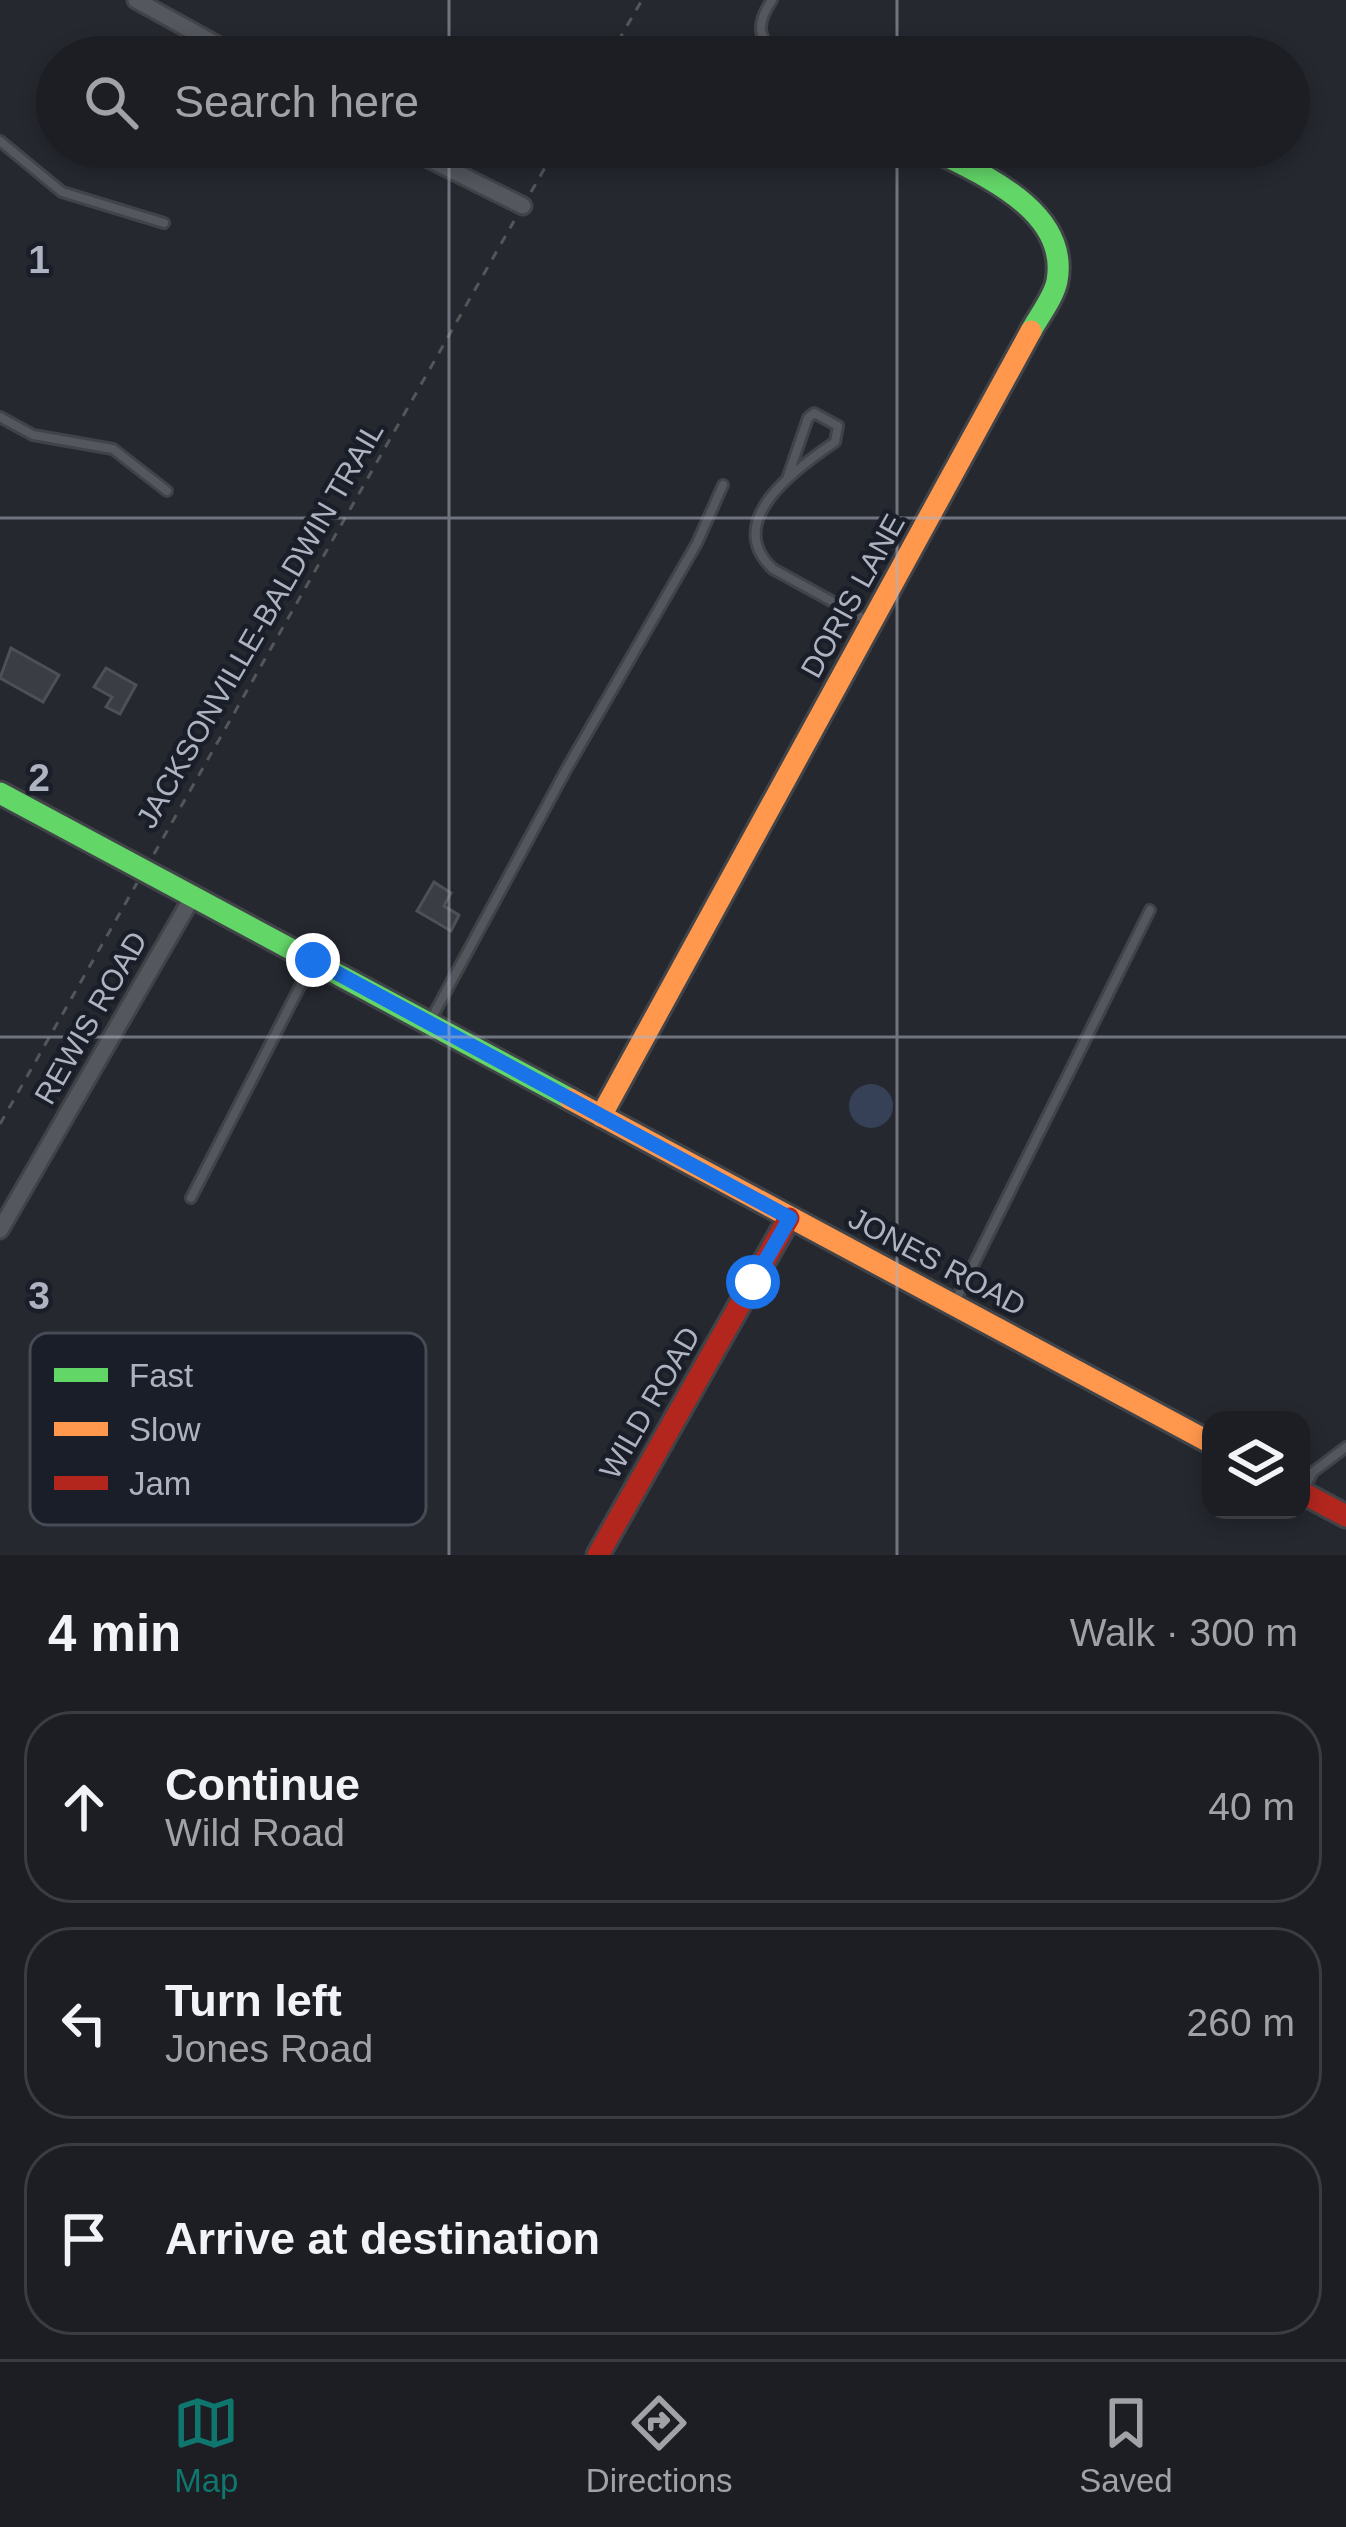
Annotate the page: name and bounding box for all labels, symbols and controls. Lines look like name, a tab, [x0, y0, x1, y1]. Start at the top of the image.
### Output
search box	[36, 36, 1310, 168]
icon: search	[78, 69, 144, 135]
text: Search here	[174, 76, 419, 127]
text: 1	[28, 238, 50, 281]
street label: JACKSONVILLE-BALDWIN TRAIL	[130, 416, 390, 833]
street label: DORIS LANE	[794, 508, 911, 683]
text: 2	[28, 756, 50, 799]
street label: REWIS ROAD	[28, 926, 153, 1110]
route end	[286, 933, 340, 987]
street label: JONES ROAD	[843, 1201, 1031, 1322]
route start	[726, 1255, 780, 1309]
text: 3	[28, 1274, 50, 1317]
street label: WILD ROAD	[593, 1321, 706, 1485]
legend	[30, 1333, 426, 1525]
text: Fast	[129, 1357, 193, 1394]
text: Slow	[129, 1411, 201, 1448]
map controls	[1202, 1411, 1310, 1519]
button: layers	[1202, 1411, 1310, 1519]
text: Jam	[129, 1465, 191, 1502]
text: 4 min	[48, 1605, 181, 1662]
text: Walk · 300 m	[1070, 1611, 1298, 1654]
text: Continue	[165, 1759, 360, 1810]
icon: ahead	[51, 1774, 117, 1840]
text: 40 m	[1208, 1785, 1295, 1828]
text: Wild Road	[165, 1811, 345, 1854]
text: Turn left	[165, 1975, 342, 2026]
icon: left	[51, 1990, 117, 2056]
text: 260 m	[1187, 2001, 1295, 2044]
text: Jones Road	[165, 2027, 373, 2070]
icon: arrive	[51, 2206, 117, 2272]
text: Arrive at destination	[165, 2213, 600, 2264]
tab: Map	[173, 2390, 239, 2500]
tab: Directions	[586, 2390, 733, 2500]
tab: Saved	[1079, 2390, 1173, 2500]

